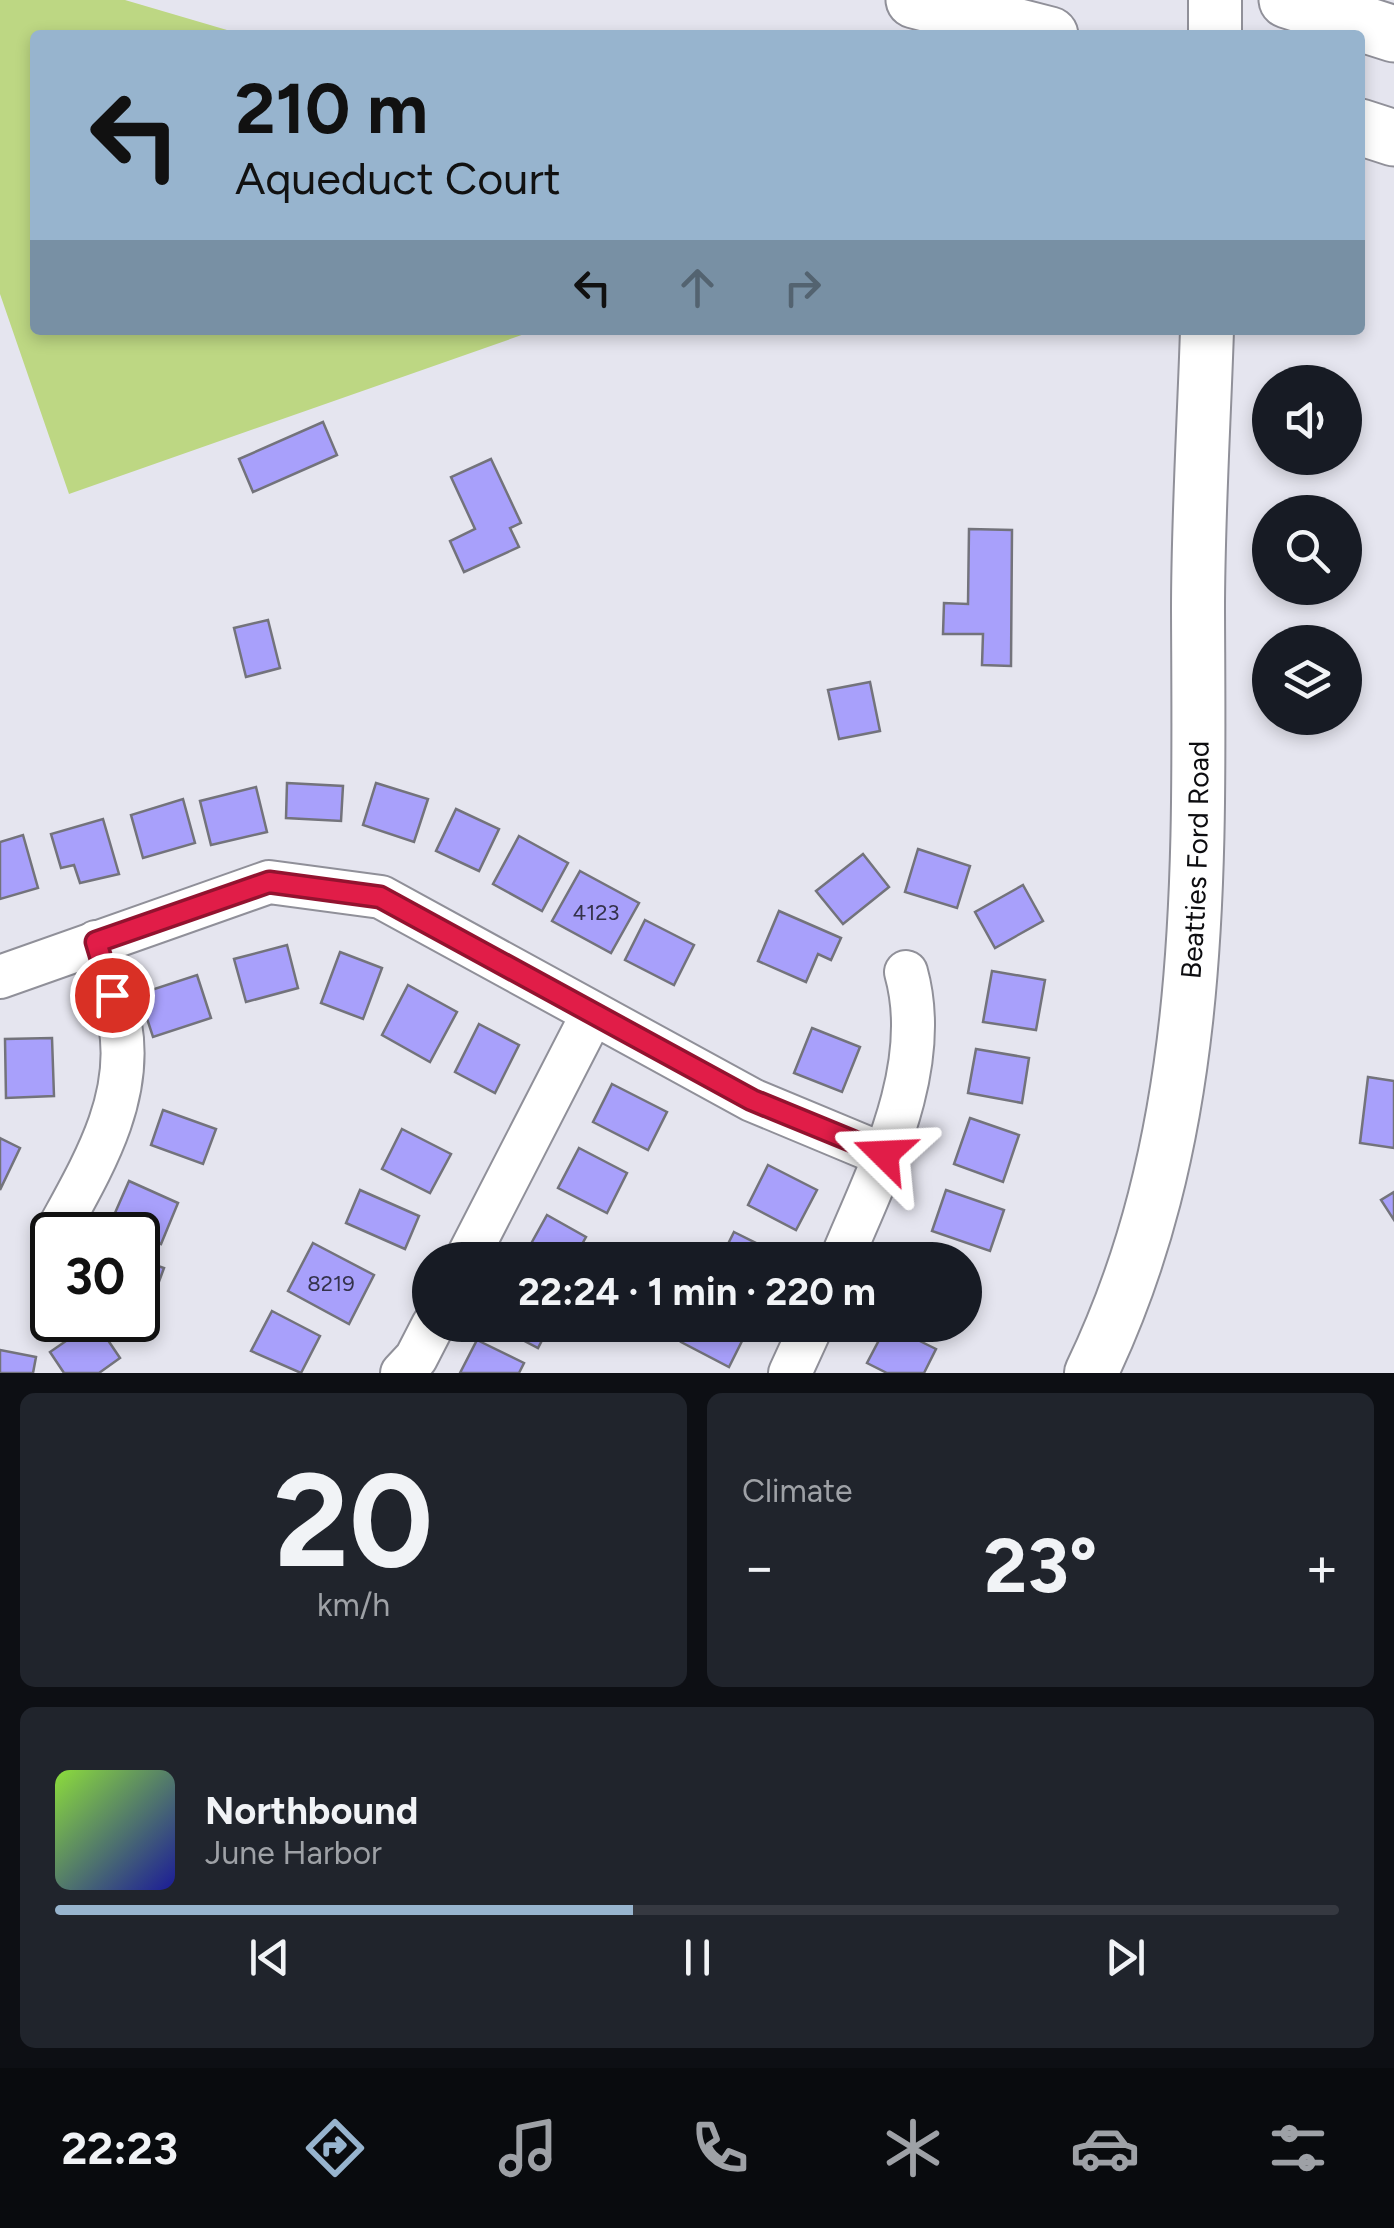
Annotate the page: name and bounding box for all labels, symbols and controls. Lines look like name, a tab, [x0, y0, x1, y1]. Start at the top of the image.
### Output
text: 210 m	[235, 66, 428, 151]
icon: left	[70, 70, 200, 200]
text: Aqueduct Court	[235, 151, 561, 205]
icon: left	[565, 260, 620, 315]
icon: ahead	[670, 260, 725, 315]
icon: right	[775, 260, 830, 315]
map controls	[1252, 365, 1362, 735]
button: sound	[1252, 365, 1362, 475]
button: search	[1252, 495, 1362, 605]
button: layers	[1252, 625, 1362, 735]
street label: Beatties Ford Road	[1173, 741, 1215, 980]
house number: 4123	[572, 899, 620, 926]
pin	[70, 953, 155, 1038]
icon: arrive	[85, 968, 140, 1023]
position arrow	[832, 1102, 936, 1206]
speed limit sign: 30	[30, 1212, 160, 1342]
text: 22:24 · 1 min · 220 m	[518, 1269, 876, 1315]
house number: 8219	[307, 1270, 355, 1297]
text: 20	[274, 1443, 433, 1599]
text: Climate	[742, 1472, 853, 1510]
text: 23°	[984, 1521, 1097, 1611]
text: −	[742, 1534, 776, 1600]
text: +	[1305, 1534, 1339, 1600]
text: km/h	[317, 1586, 390, 1624]
text: Northbound	[205, 1788, 418, 1834]
text: June Harbor	[205, 1834, 382, 1872]
icon: previous	[242, 1930, 297, 1985]
icon: pause	[670, 1930, 725, 1985]
icon: next	[1098, 1930, 1153, 1985]
icon: directions	[300, 2113, 370, 2183]
icon: music	[493, 2113, 563, 2183]
icon: phone	[685, 2113, 755, 2183]
icon: climate	[878, 2113, 948, 2183]
icon: car	[1070, 2113, 1140, 2183]
icon: filters	[1263, 2113, 1333, 2183]
text: 22:23	[61, 2121, 178, 2175]

